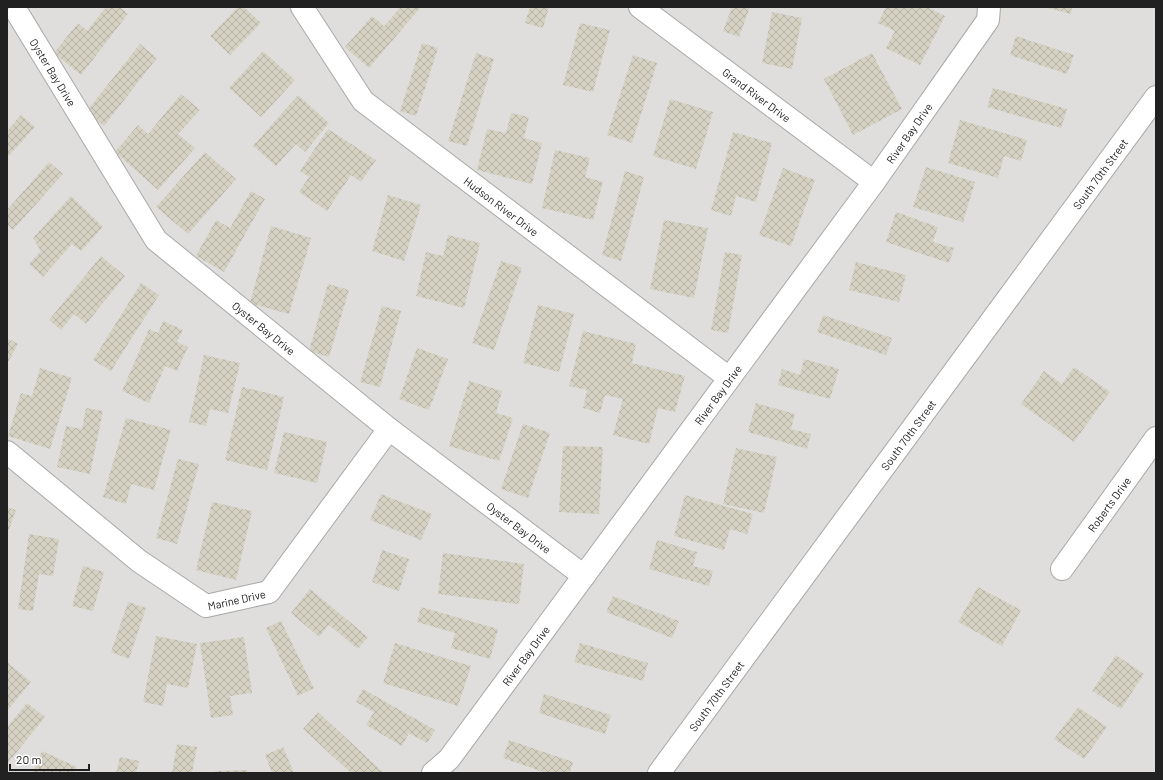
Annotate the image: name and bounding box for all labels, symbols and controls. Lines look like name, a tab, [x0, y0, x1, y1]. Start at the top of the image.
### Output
street label: Oyster Bay Drive	[28, 36, 79, 108]
street label: Grand River Drive	[720, 65, 794, 124]
street label: River Bay Drive	[883, 100, 934, 166]
street label: South 70th Street	[1070, 136, 1130, 211]
street label: Hudson River Drive	[462, 174, 542, 238]
street label: Oyster Bay Drive	[230, 298, 298, 357]
street label: River Bay Drive	[691, 362, 744, 427]
street label: South 70th Street	[878, 397, 938, 472]
street label: Roberts Drive	[1084, 474, 1133, 534]
street label: Oyster Bay Drive	[485, 499, 554, 556]
street label: Marine Drive	[206, 586, 267, 612]
street label: River Bay Drive	[499, 623, 552, 688]
street label: South 70th Street	[686, 658, 746, 733]
scale bar	[10, 746, 89, 772]
text: 20 m	[16, 752, 42, 766]

